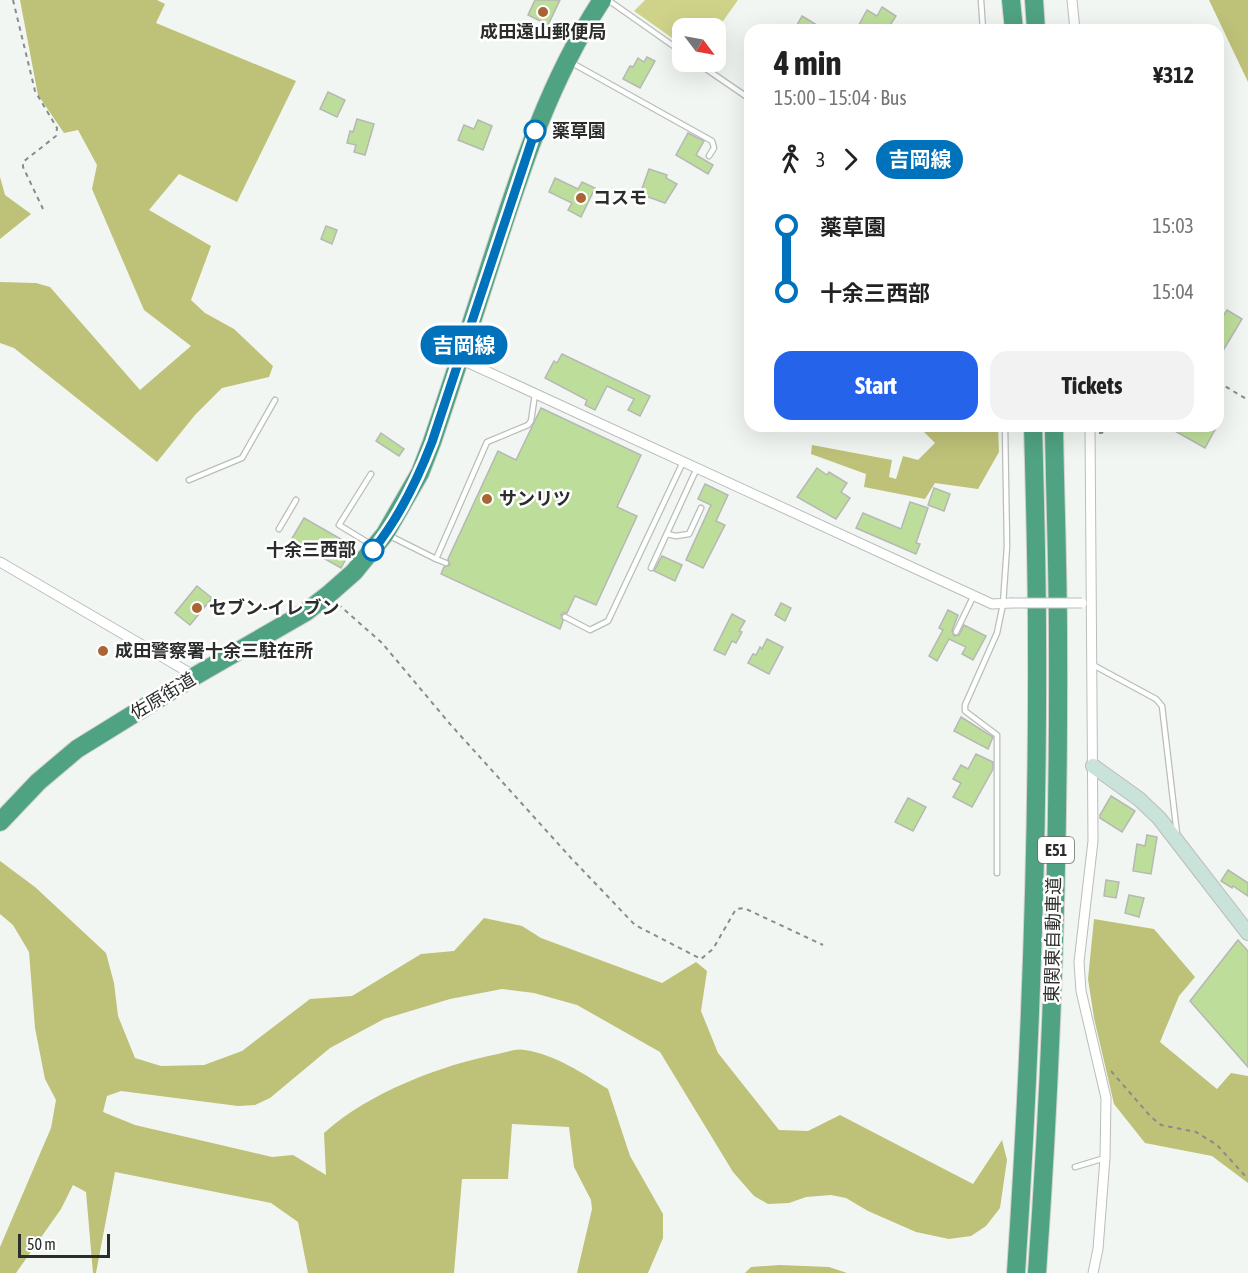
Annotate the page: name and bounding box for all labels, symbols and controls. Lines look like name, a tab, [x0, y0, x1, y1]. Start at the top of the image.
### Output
marker: 成田遠山郵便局	[536, 5, 550, 19]
north arrow	[672, 18, 726, 72]
map controls	[672, 18, 726, 72]
place label: 成田遠山郵便局	[480, 21, 606, 42]
text: 4 min	[774, 44, 841, 82]
text: ¥312	[1153, 62, 1194, 88]
text: 15:00 – 15:04 · Bus	[774, 86, 907, 109]
marker: 薬草園	[524, 120, 546, 142]
place label: 薬草園	[552, 120, 606, 141]
icon: walk	[774, 143, 807, 176]
icon: forward	[834, 143, 867, 176]
text: 吉岡線	[888, 147, 951, 171]
text: 3	[816, 148, 825, 171]
place label: コスモ	[593, 187, 647, 208]
marker: コスモ	[574, 191, 588, 205]
text: 薬草園	[820, 214, 886, 240]
text: 15:03	[1152, 214, 1194, 237]
text: 十余三西部	[820, 280, 930, 306]
text: 15:04	[1152, 280, 1194, 303]
line badge: 吉岡線	[430, 326, 498, 364]
text: 吉岡線	[433, 333, 496, 357]
button: Start	[774, 351, 978, 420]
button: Tickets	[990, 351, 1194, 420]
place label: サンリツ	[499, 488, 571, 509]
marker: サンリツ	[480, 492, 494, 506]
place label: 十余三西部	[266, 539, 356, 560]
marker: 十余三西部	[362, 539, 384, 561]
place label: セブン-イレブン	[209, 597, 340, 618]
marker: セブン-イレブン	[190, 601, 204, 615]
place label: 成田警察署十余三駐在所	[115, 640, 313, 661]
marker: 成田警察署十余三駐在所	[96, 644, 110, 658]
street label: 佐原街道	[126, 668, 199, 723]
road number: E51	[1038, 837, 1074, 863]
street label: 東関東自動車道	[1041, 877, 1064, 1003]
scale bar	[18, 1231, 110, 1258]
text: 50 m	[27, 1235, 56, 1253]

